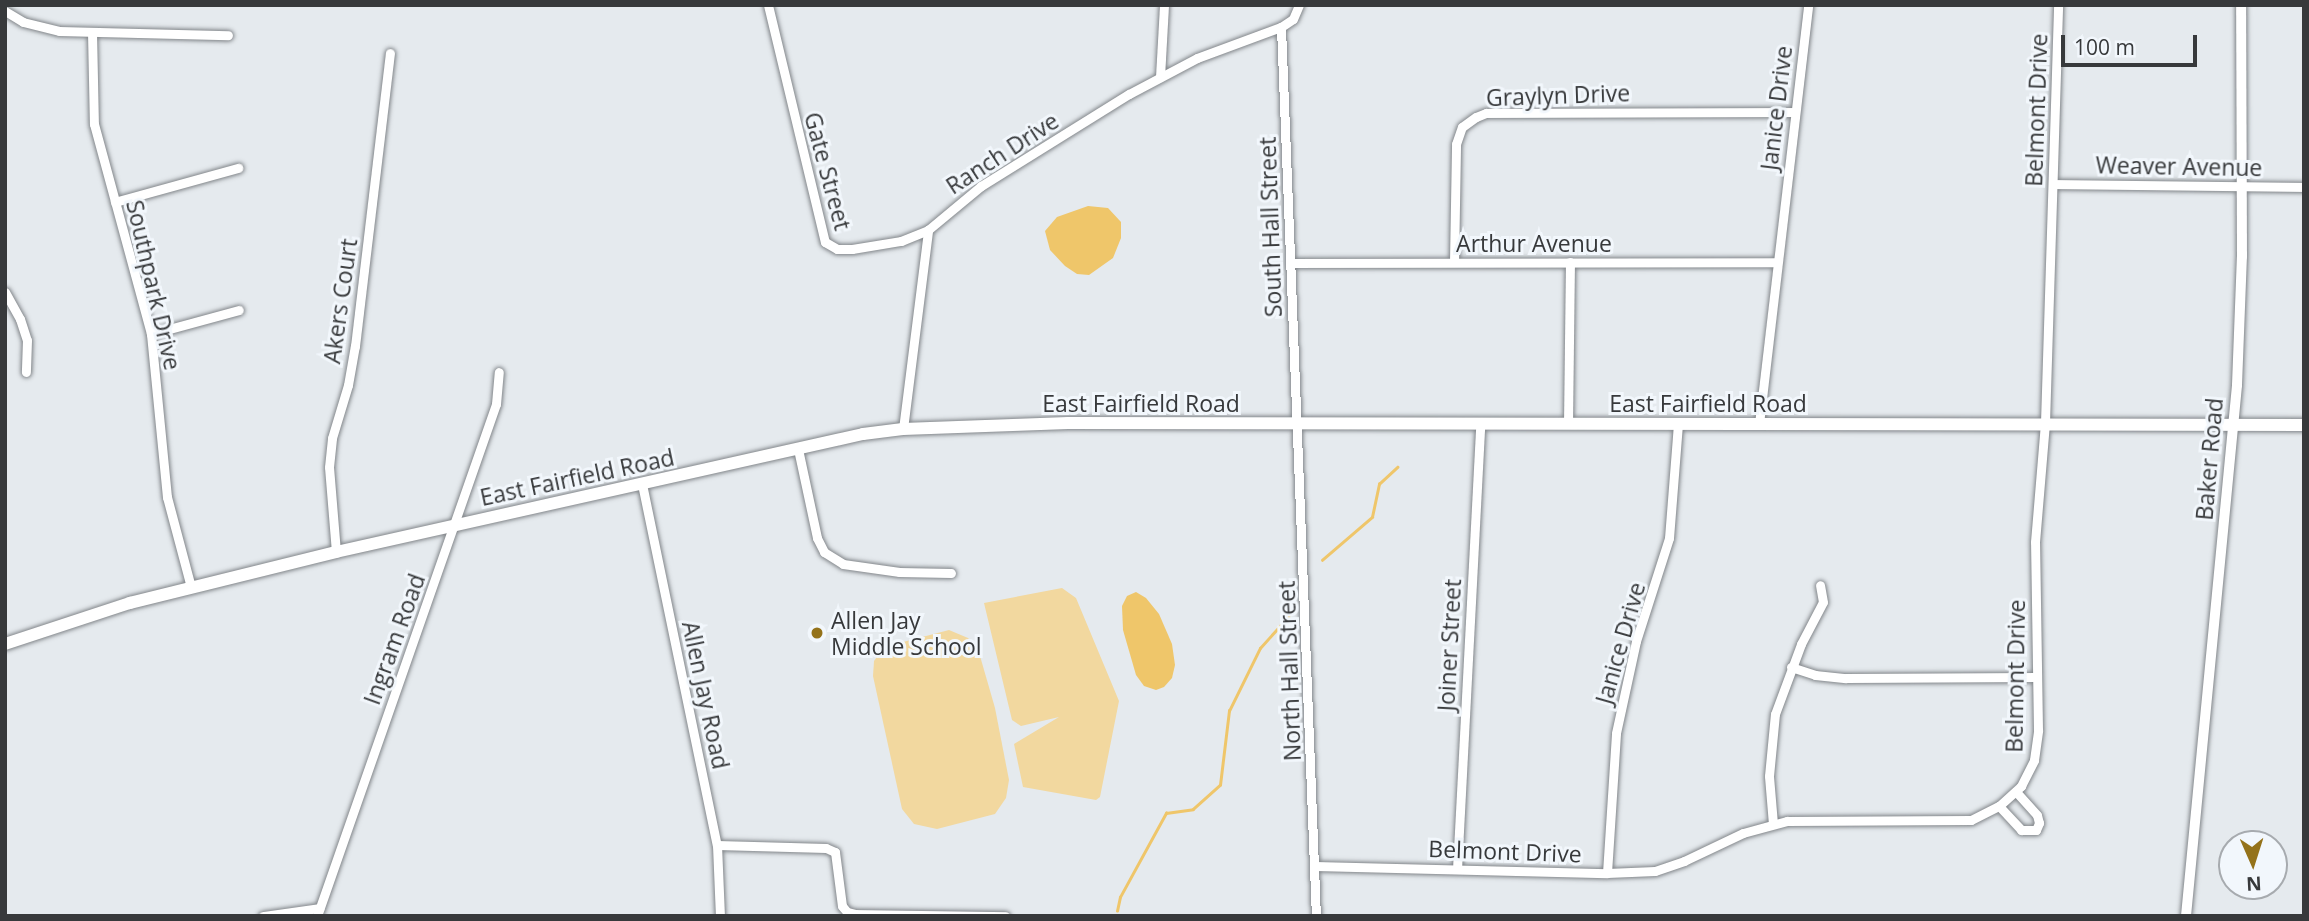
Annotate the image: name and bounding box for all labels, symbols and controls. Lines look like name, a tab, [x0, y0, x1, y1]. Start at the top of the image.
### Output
scale bar	[2064, 21, 2200, 65]
street label: Belmont Drive	[2020, 33, 2052, 187]
text: 100 m	[2074, 33, 2135, 61]
street label: Janice Drive	[1755, 44, 1797, 172]
street label: Graylyn Drive	[1485, 79, 1631, 111]
street label: Ranch Drive	[941, 106, 1063, 200]
street label: Gate Street	[799, 109, 857, 233]
street label: South Hall Street	[1253, 136, 1287, 318]
street label: Weaver Avenue	[2095, 151, 2263, 181]
street label: Southpark Drive	[121, 197, 187, 373]
street label: Arthur Avenue	[1456, 229, 1612, 257]
street label: Akers Court	[318, 237, 362, 365]
street label: East Fairfield Road	[1042, 389, 1240, 417]
street label: East Fairfield Road	[1609, 389, 1807, 417]
street label: Baker Road	[2190, 397, 2228, 521]
street label: East Fairfield Road	[477, 443, 677, 511]
street label: Ingram Road	[358, 570, 430, 708]
street label: Joiner Street	[1432, 578, 1466, 712]
street label: Janice Drive	[1589, 579, 1651, 707]
street label: North Hall Street	[1272, 580, 1306, 762]
street label: Belmont Drive	[2000, 599, 2030, 753]
place label: Allen Jay Middle School	[831, 606, 982, 660]
street label: Allen Jay Road	[677, 619, 735, 771]
marker: Allen Jay Middle School	[809, 625, 825, 641]
north arrow	[2218, 830, 2288, 900]
street label: Belmont Drive	[1428, 835, 1582, 867]
text: N	[2246, 871, 2262, 897]

